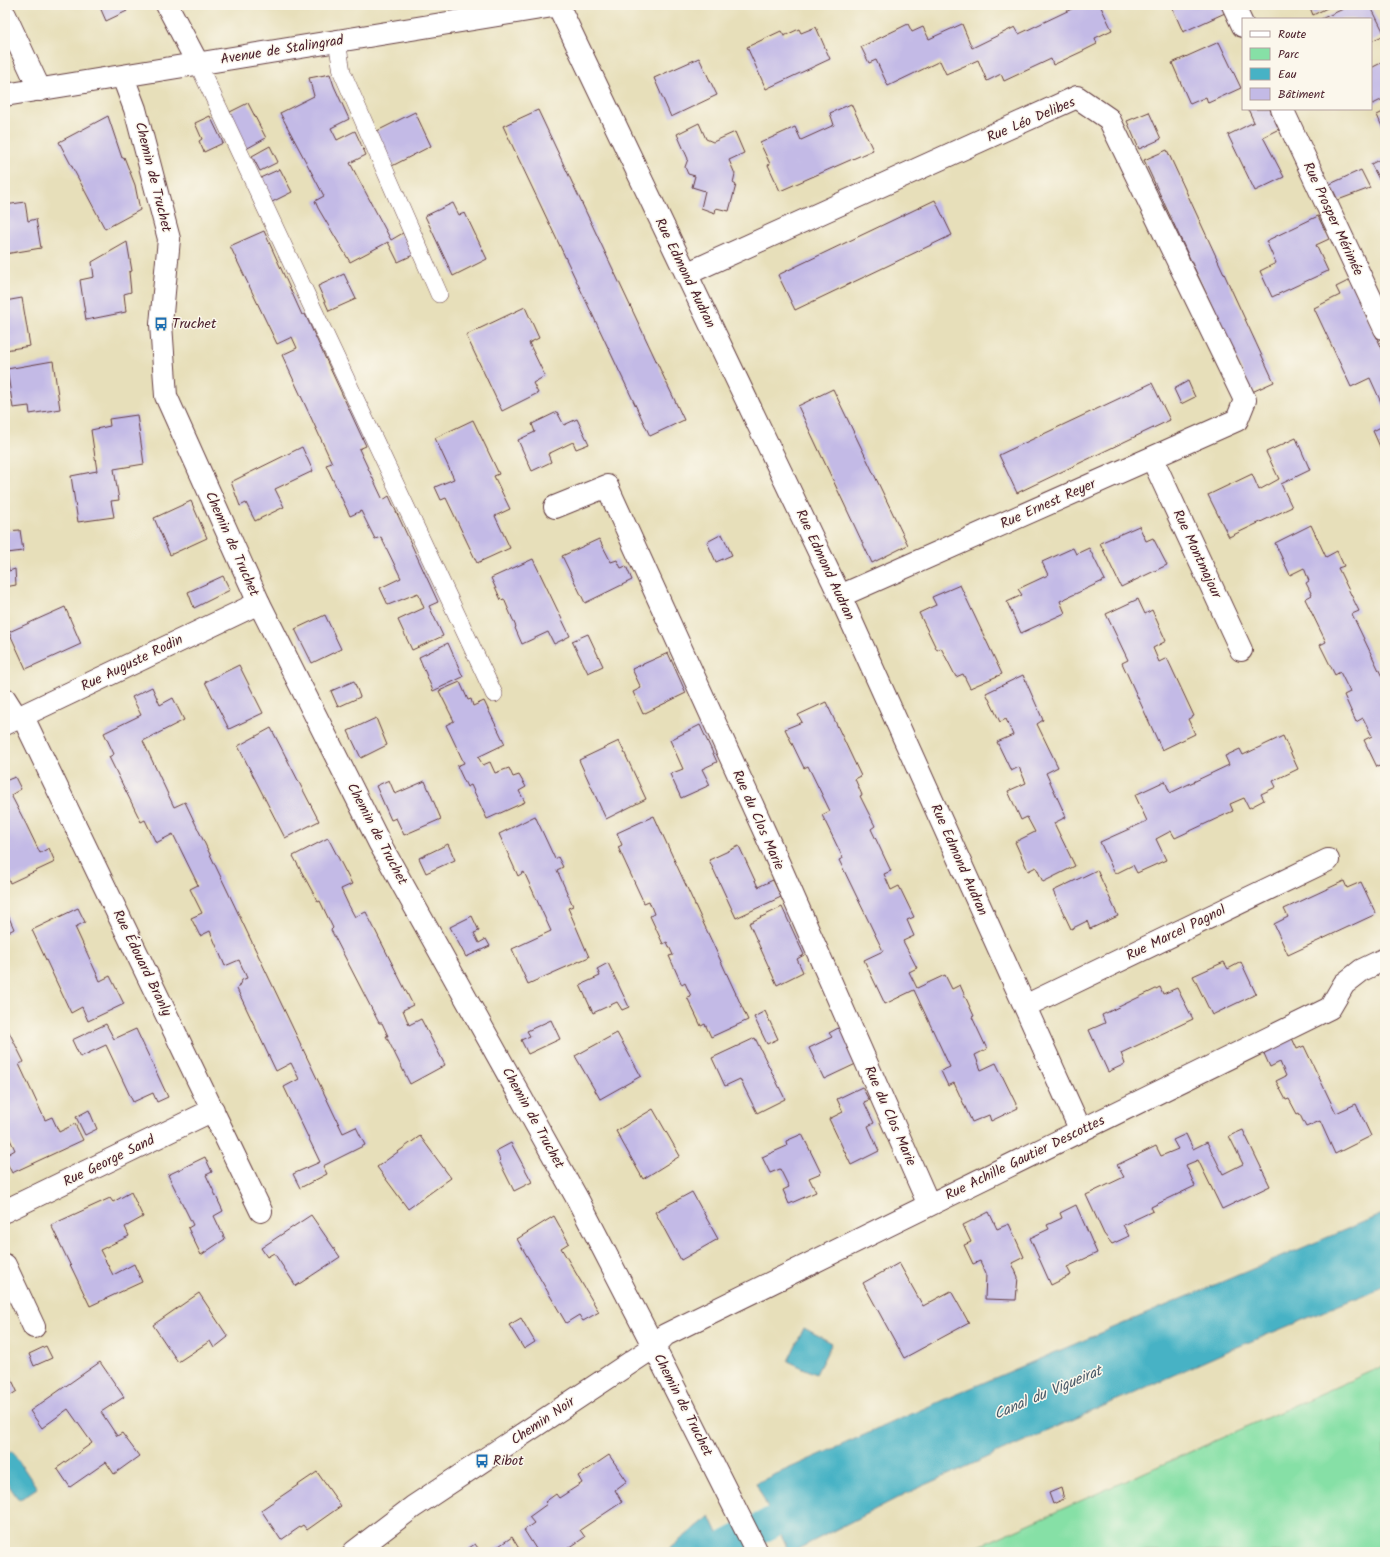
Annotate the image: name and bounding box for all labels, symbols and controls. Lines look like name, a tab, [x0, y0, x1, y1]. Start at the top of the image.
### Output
legend	[1242, 18, 1372, 110]
text: Route	[1278, 25, 1307, 44]
street label: Avenue de Stalingrad	[219, 29, 346, 71]
text: Parc	[1278, 45, 1299, 64]
text: Eau	[1278, 65, 1297, 84]
text: Bâtiment	[1278, 85, 1325, 104]
street label: Rue Léo Delibes	[983, 91, 1079, 149]
street label: Chemin de Truchet	[129, 120, 177, 235]
street label: Rue Prosper Mérimée	[1297, 158, 1369, 280]
street label: Rue Edmond Audran	[649, 214, 721, 332]
place label: Truchet	[172, 313, 217, 335]
bus stop icon: Truchet	[153, 316, 169, 332]
street label: Rue Ernest Reyer	[997, 473, 1100, 535]
street label: Chemin de Truchet	[199, 488, 265, 601]
street label: Rue Edmond Audran	[790, 506, 860, 624]
street label: Rue Montmajour	[1167, 506, 1228, 603]
street label: Rue Auguste Rodin	[77, 629, 187, 697]
street label: Rue du Clos Marie	[726, 766, 790, 874]
street label: Chemin de Truchet	[341, 779, 413, 890]
street label: Rue Edmond Audran	[924, 801, 994, 919]
street label: Rue Marcel Pagnol	[1122, 899, 1230, 967]
street label: Rue Édouard Branly	[107, 906, 178, 1021]
street label: Rue du Clos Marie	[858, 1062, 922, 1170]
street label: Chemin de Truchet	[496, 1063, 570, 1173]
street label: Rue Achille Gautier Descottes	[941, 1110, 1109, 1206]
street label: Rue George Sand	[59, 1129, 160, 1193]
street label: Chemin de Truchet	[648, 1350, 719, 1461]
water label: Canal du Vigueirat	[990, 1359, 1108, 1427]
street label: Chemin Noir	[506, 1391, 581, 1451]
place label: Ribot	[493, 1450, 524, 1472]
bus stop icon: Ribot	[474, 1453, 490, 1469]

